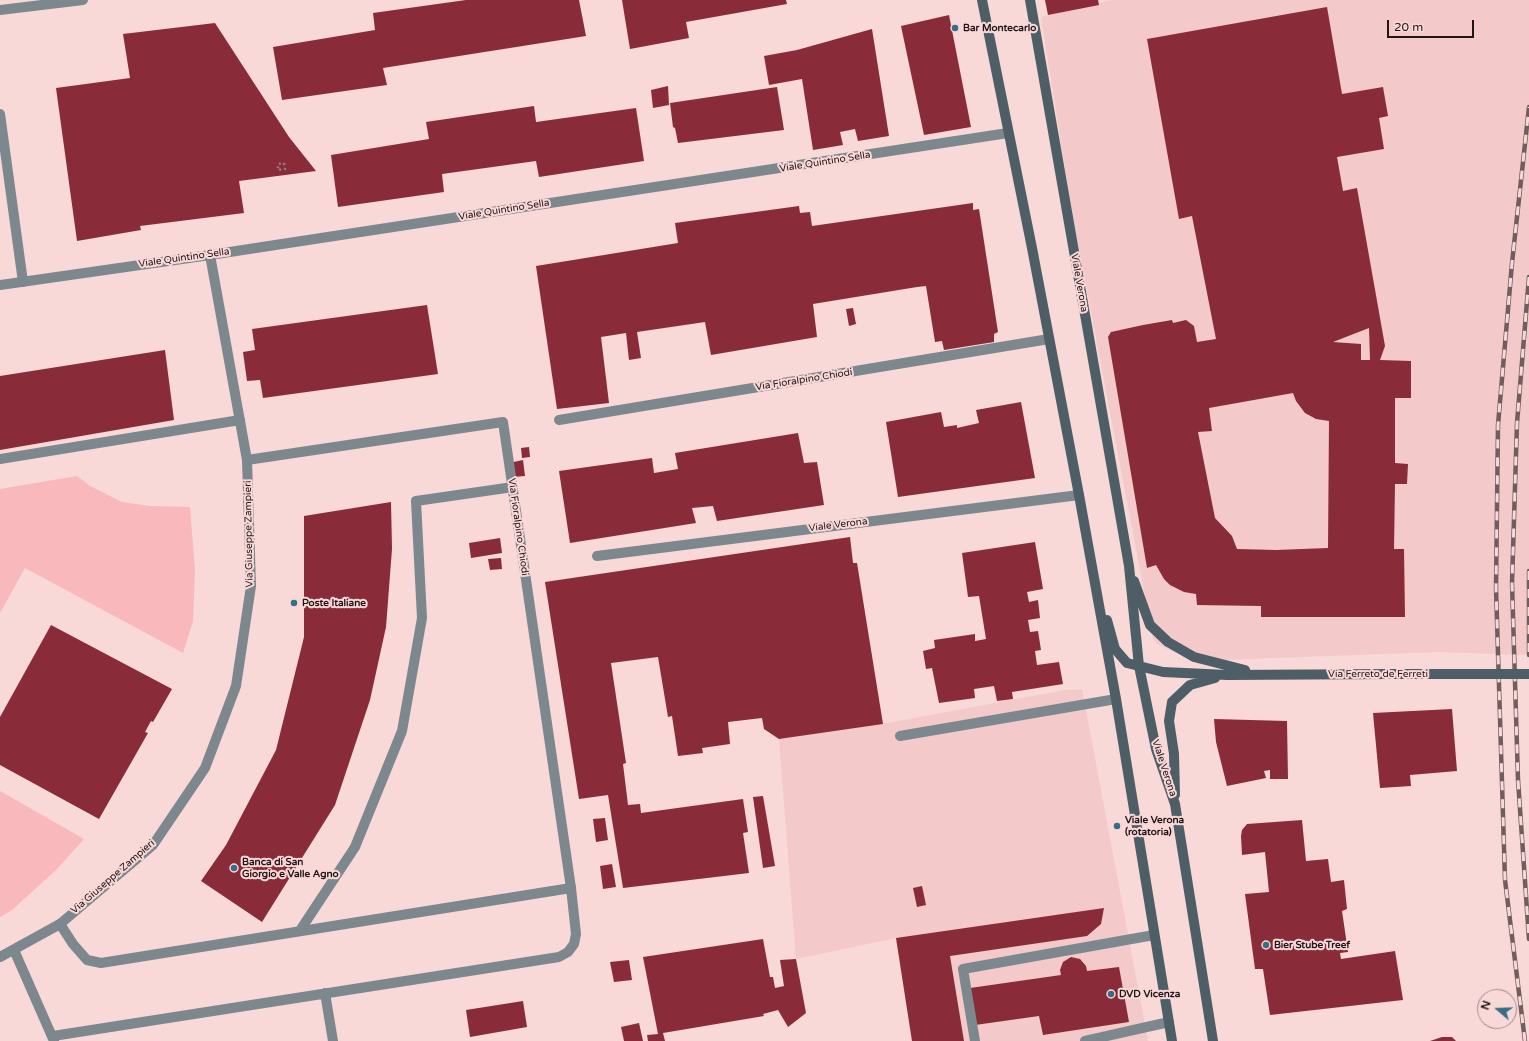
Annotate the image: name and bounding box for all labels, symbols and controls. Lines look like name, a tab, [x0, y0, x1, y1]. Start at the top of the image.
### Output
scale bar	[1389, 12, 1476, 38]
text: 20 m	[1394, 20, 1423, 34]
place label: Bar Montecarlo	[963, 22, 1036, 34]
marker: Bar Montecarlo	[950, 23, 960, 33]
street label: Viale Quintino Sella	[779, 149, 871, 175]
street label: Viale Quintino Sella	[458, 197, 550, 223]
street label: Viale Quintino Sella	[138, 246, 230, 270]
street label: Viale Verona	[1068, 253, 1090, 313]
street label: Via Fioralpino Chiodi	[755, 366, 853, 394]
street label: Via Fioralpino Chiodi	[505, 478, 531, 576]
street label: Via Giuseppe Zampieri	[242, 480, 256, 588]
street label: Viale Verona	[808, 515, 868, 535]
place label: Poste Italiane	[302, 597, 366, 609]
marker: Poste Italiane	[289, 598, 299, 608]
street label: Via Ferreto de Ferreti	[1328, 668, 1428, 680]
street label: Viale Verona	[1149, 738, 1179, 798]
place label: Viale Verona (rotatoria)	[1125, 814, 1184, 838]
marker: Viale Verona (rotatoria)	[1112, 821, 1122, 831]
street label: Via Giuseppe Zampieri	[69, 837, 157, 917]
place label: Banca di San Giorgio e Valle Agno	[242, 856, 339, 880]
marker: Banca di San Giorgio e Valle Agno	[229, 863, 239, 873]
place label: Bier Stube Treef	[1274, 939, 1350, 951]
marker: Bier Stube Treef	[1261, 940, 1271, 950]
place label: DVD Vicenza	[1119, 988, 1180, 1000]
marker: DVD Vicenza	[1106, 989, 1116, 999]
north arrow	[1477, 989, 1517, 1029]
text: N	[1479, 999, 1494, 1012]

